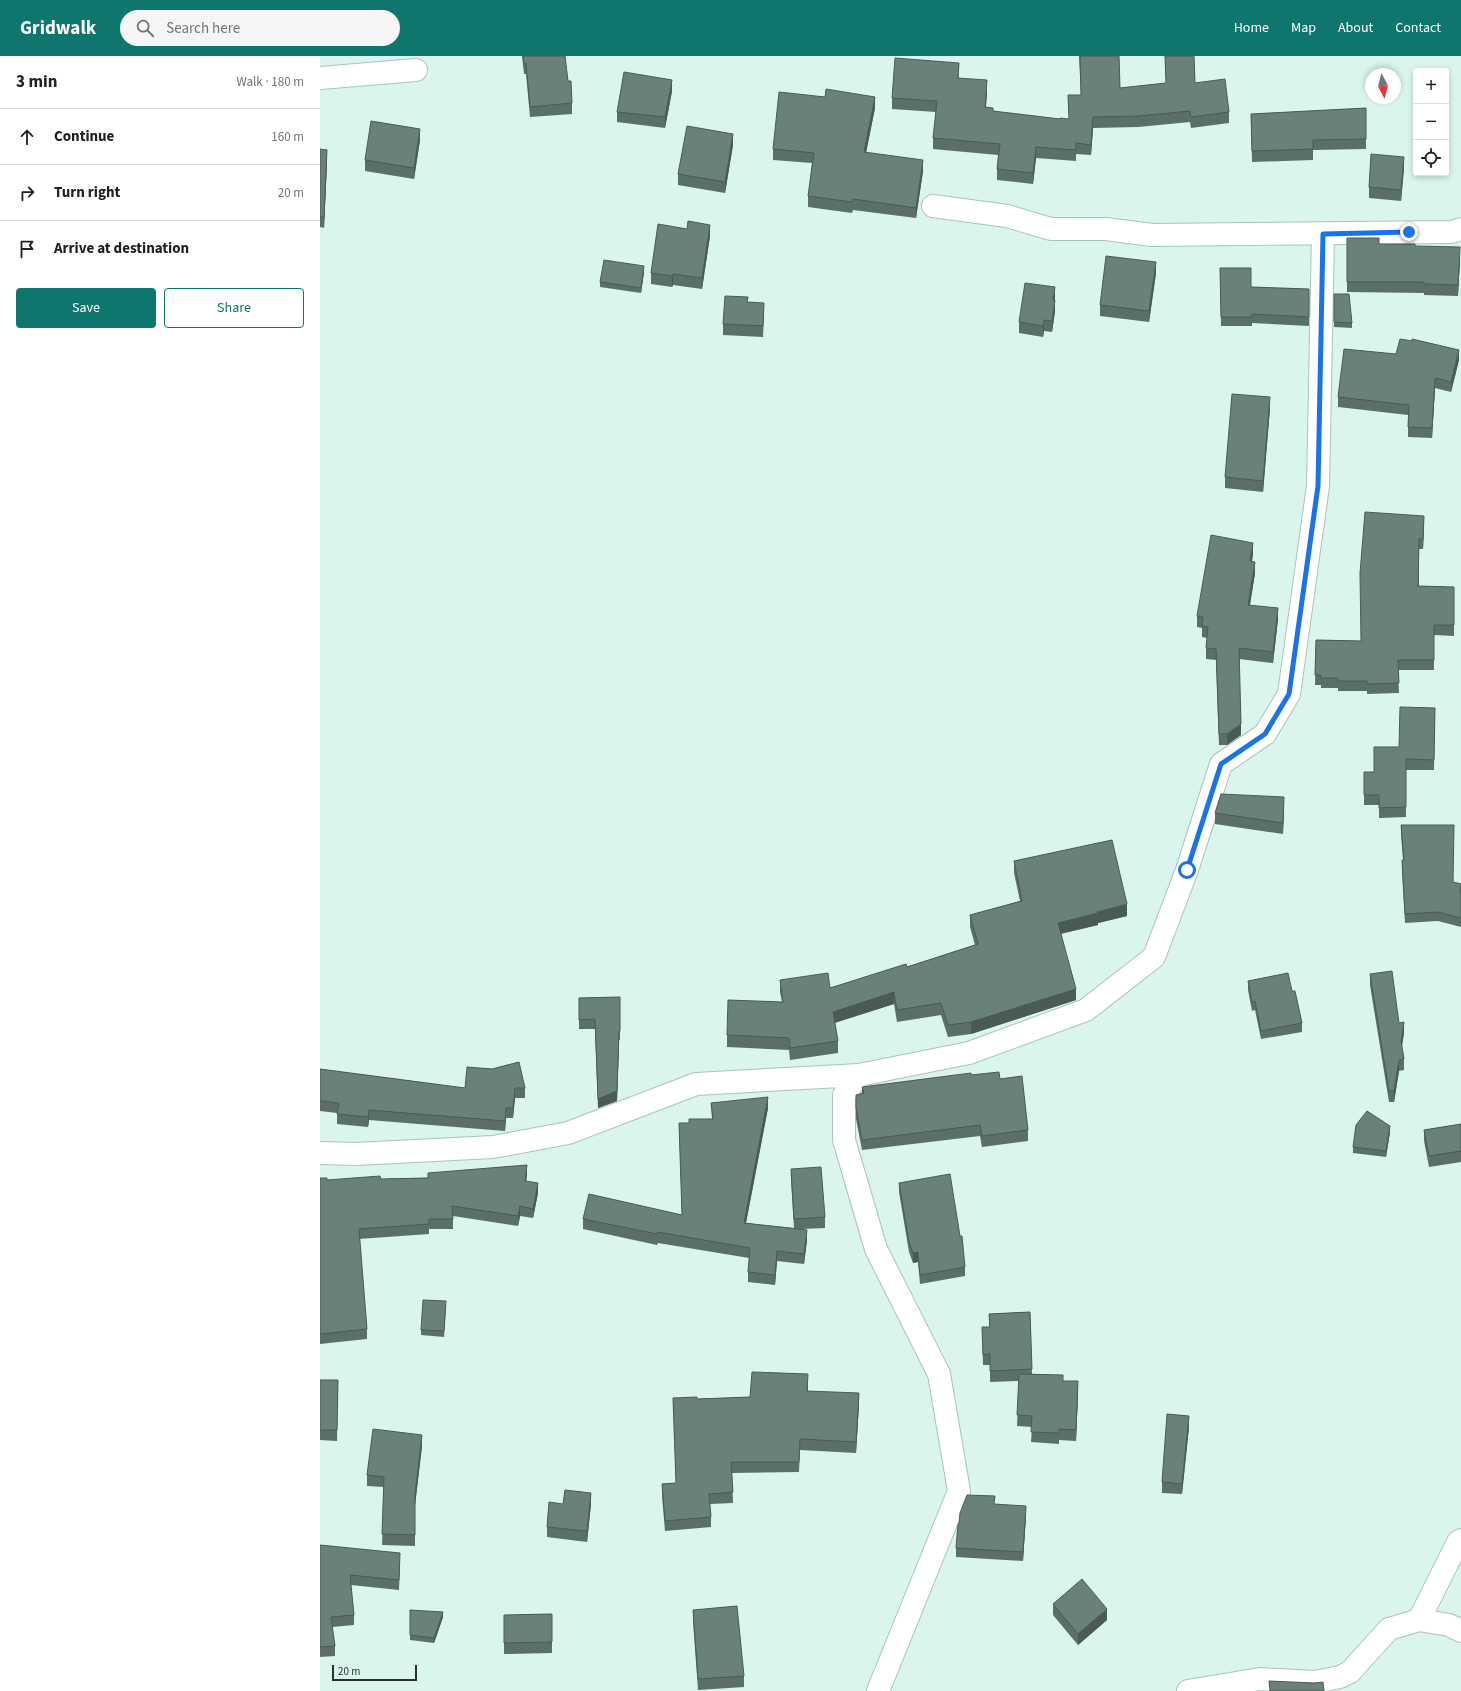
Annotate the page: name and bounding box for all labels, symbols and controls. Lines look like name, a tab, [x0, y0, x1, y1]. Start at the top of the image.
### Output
search box	[120, 10, 400, 46]
text: Gridwalk	[20, 15, 96, 42]
icon: search	[134, 17, 156, 39]
text: Search here	[166, 18, 240, 39]
text: Home	[1234, 18, 1269, 38]
text: Map	[1291, 18, 1316, 38]
text: About	[1338, 18, 1373, 38]
text: Contact	[1395, 18, 1441, 38]
north arrow	[1365, 68, 1401, 104]
map controls	[1413, 68, 1449, 176]
button: +	[1413, 68, 1449, 104]
text: 3 min	[16, 70, 57, 94]
text: Walk · 180 m	[236, 73, 304, 91]
button: −	[1413, 104, 1449, 140]
icon: ahead	[16, 126, 38, 148]
text: Continue	[54, 126, 114, 147]
text: 160 m	[271, 128, 304, 146]
button: locate	[1413, 140, 1449, 176]
icon: right	[16, 182, 38, 204]
text: Turn right	[54, 182, 120, 203]
text: 20 m	[278, 184, 304, 202]
route end	[1400, 223, 1418, 241]
icon: arrive	[16, 238, 38, 260]
text: Arrive at destination	[54, 238, 189, 259]
button: Save	[16, 288, 156, 328]
button: Share	[164, 288, 304, 328]
route start	[1178, 861, 1196, 879]
scale bar	[332, 1663, 417, 1682]
text: 20 m	[338, 1664, 360, 1679]

